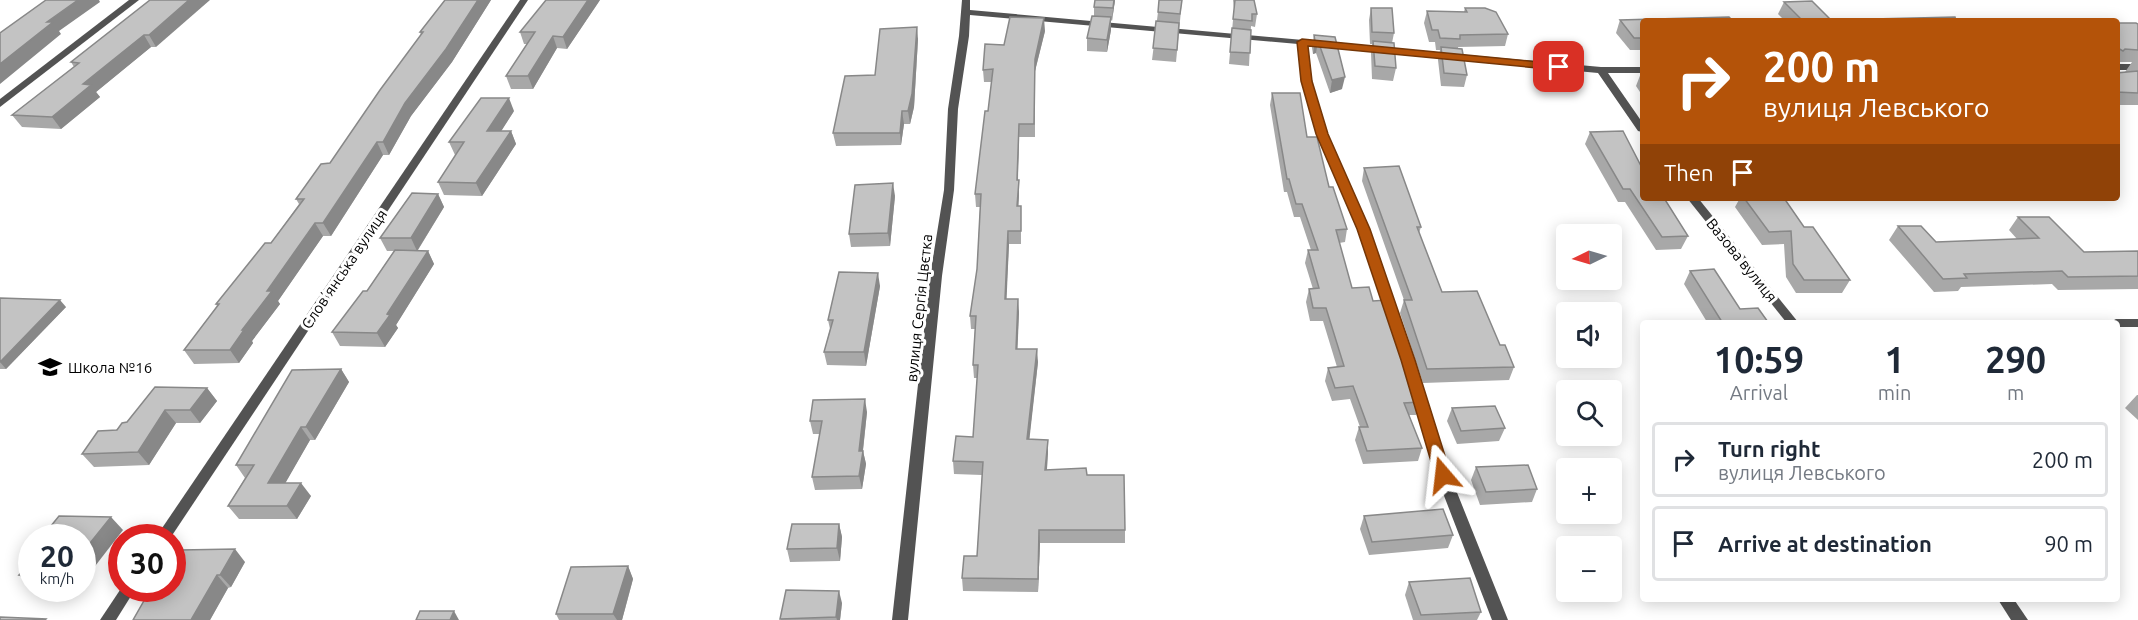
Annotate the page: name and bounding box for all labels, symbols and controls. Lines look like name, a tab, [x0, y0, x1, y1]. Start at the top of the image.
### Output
pin	[1533, 41, 1584, 92]
icon: right	[1664, 42, 1742, 120]
text: 200 m	[1763, 43, 1880, 90]
icon: arrive	[1542, 50, 1575, 83]
text: вулиця Левського	[1763, 92, 1990, 122]
icon: arrive	[1726, 156, 1759, 189]
text: Then	[1664, 160, 1714, 185]
street label: Словʼянська вулиця	[298, 206, 390, 332]
street label: Вазова вулиця	[1703, 215, 1781, 305]
north arrow	[1556, 224, 1622, 290]
map controls	[1556, 224, 1622, 602]
street label: вулиця Сергія Цвєтка	[903, 233, 935, 383]
button: sound	[1556, 302, 1622, 368]
text: 10:59	[1714, 339, 1804, 380]
text: 1	[1884, 339, 1905, 380]
text: 290	[1985, 339, 2046, 380]
school or university icon: Школа №16	[37, 354, 63, 380]
place label: Школа №16	[68, 359, 152, 376]
button: search	[1556, 380, 1622, 446]
text: Arrival	[1730, 381, 1788, 404]
text: min	[1878, 381, 1911, 404]
text: m	[2007, 381, 2024, 404]
text: Turn right	[1718, 436, 1820, 461]
position arrow	[1411, 443, 1475, 507]
icon: right	[1667, 443, 1700, 476]
text: 200 m	[2032, 447, 2093, 472]
button: +	[1556, 458, 1622, 524]
text: вулиця Левського	[1718, 461, 1886, 484]
speed limit sign: 30	[108, 524, 186, 602]
icon: arrive	[1667, 527, 1700, 560]
text: Arrive at destination	[1718, 531, 1932, 556]
text: 90 m	[2044, 531, 2093, 556]
button: −	[1556, 536, 1622, 602]
text: 20	[40, 539, 74, 573]
text: km/h	[40, 570, 74, 587]

